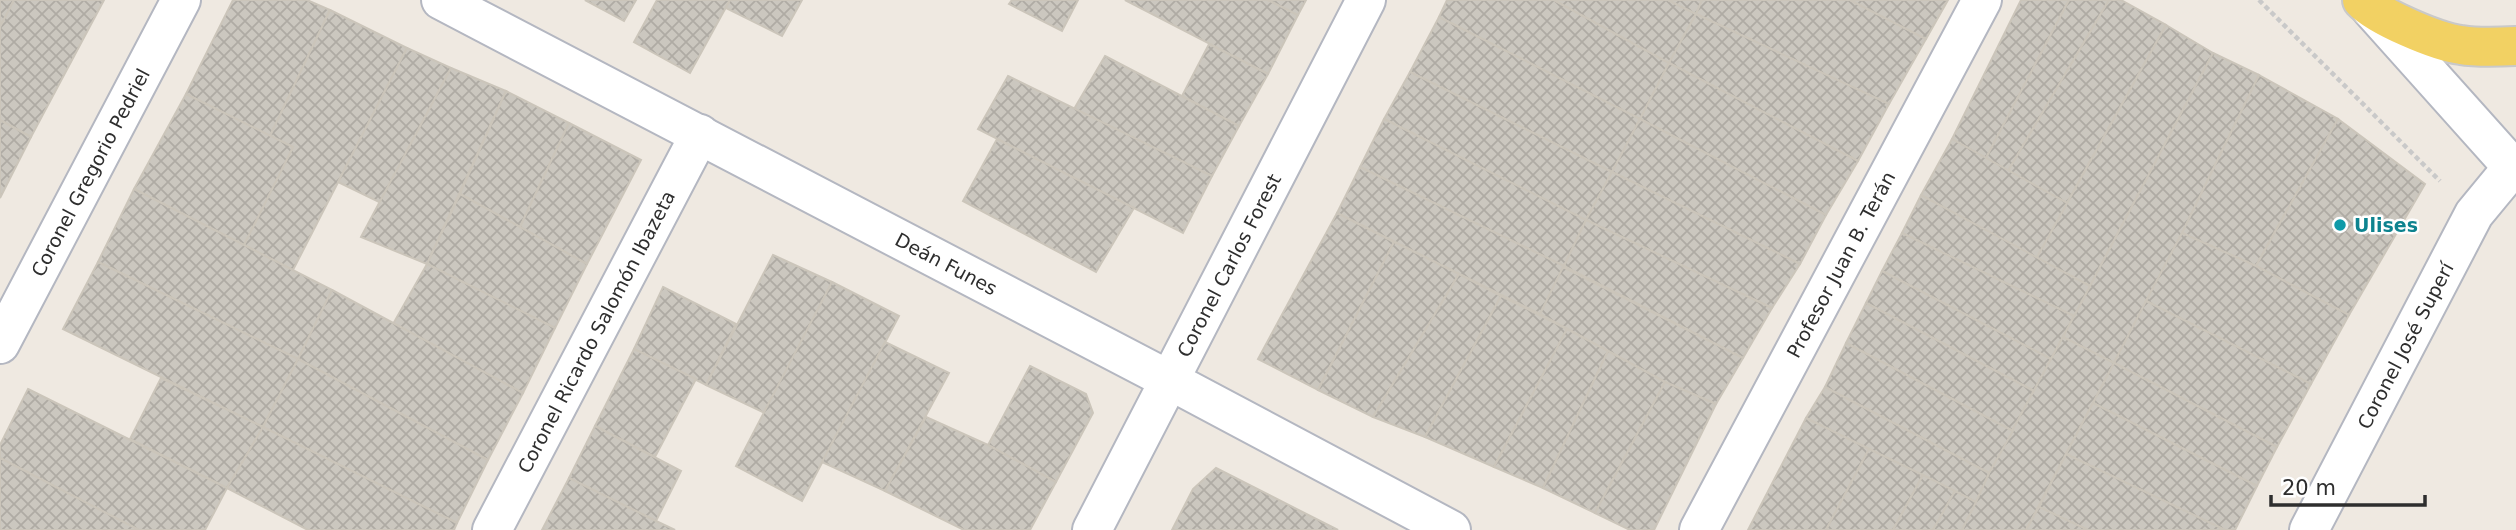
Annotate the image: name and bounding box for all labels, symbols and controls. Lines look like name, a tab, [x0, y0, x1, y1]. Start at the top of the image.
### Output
street label: Coronel Gregorio Pedriel	[27, 65, 154, 280]
street label: Profesor Juan B. Terán	[1782, 168, 1899, 361]
street label: Coronel Carlos Forest	[1172, 170, 1285, 360]
street label: Coronel Ricardo Salomón Ibazeta	[513, 187, 679, 477]
place label: Ulises	[2354, 214, 2418, 236]
marker: Ulises	[2332, 217, 2348, 233]
street label: Deán Funes	[892, 228, 1001, 299]
street label: Coronel José Superí	[2353, 258, 2458, 433]
scale bar	[2271, 463, 2425, 507]
text: 20 m	[2282, 476, 2336, 500]

